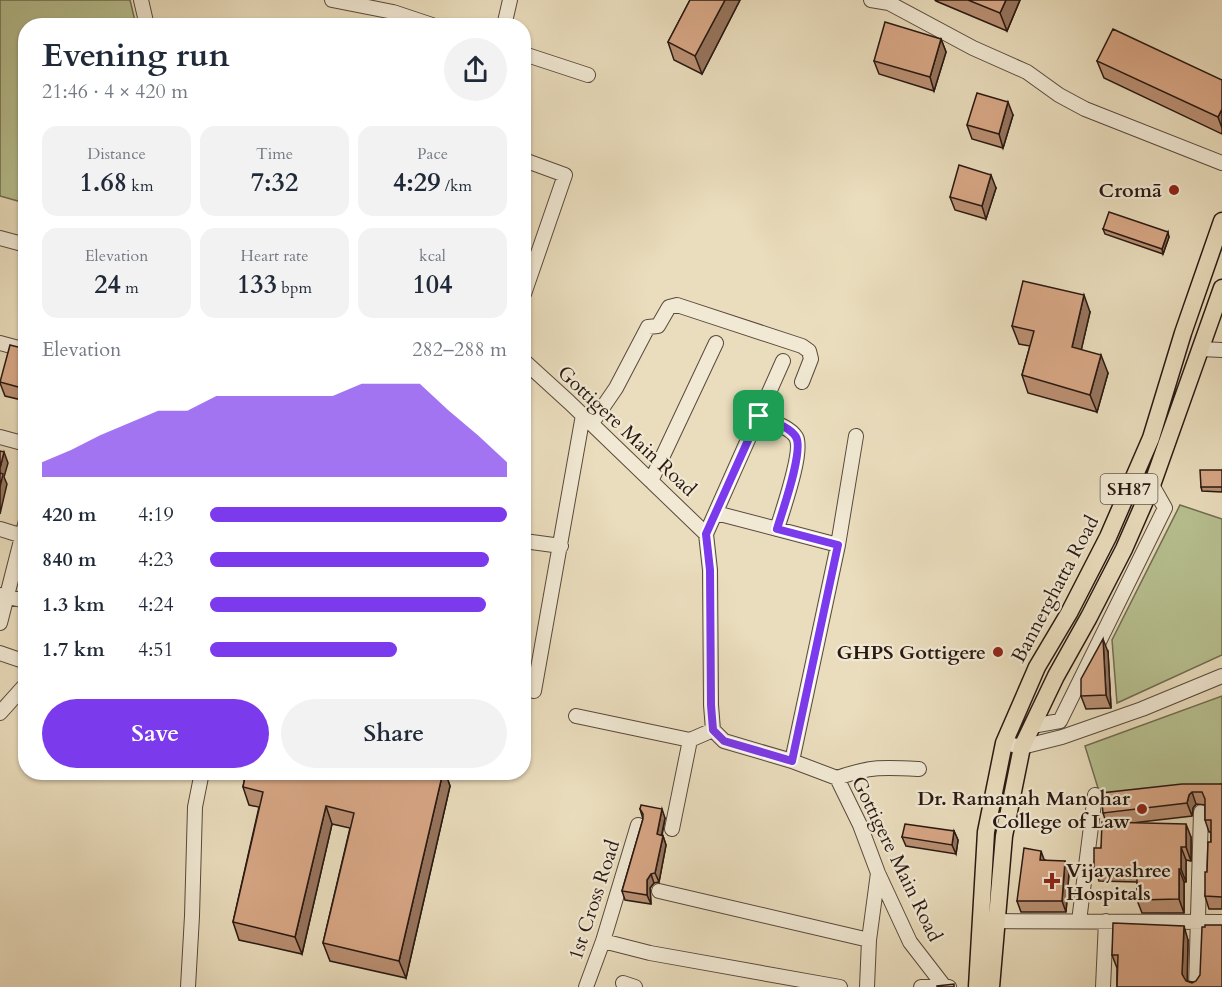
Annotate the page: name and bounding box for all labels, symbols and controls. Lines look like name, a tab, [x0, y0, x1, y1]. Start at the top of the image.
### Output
text: Evening run	[42, 33, 230, 78]
button: share	[444, 38, 507, 101]
text: 21:46 · 4 × 420 m	[42, 78, 188, 105]
text: Distance	[87, 143, 146, 165]
text: Time	[256, 143, 293, 165]
text: Pace	[417, 143, 448, 165]
text: 1.68	[80, 165, 127, 200]
text: 7:32	[251, 165, 298, 200]
text: 4:29	[393, 165, 440, 200]
text: km	[127, 175, 153, 197]
text: /km	[440, 175, 472, 197]
place label: Cromā	[1099, 177, 1162, 204]
marker: Cromā	[1167, 183, 1181, 197]
text: Elevation	[85, 245, 148, 267]
text: Heart rate	[241, 245, 308, 267]
text: kcal	[419, 245, 446, 267]
text: 24	[94, 267, 121, 302]
text: 133	[237, 267, 277, 302]
text: 104	[413, 267, 452, 302]
text: m	[121, 277, 139, 299]
text: bpm	[277, 277, 312, 299]
text: Elevation	[42, 336, 121, 363]
text: 282–288 m	[412, 336, 507, 363]
street label: Gottigere Main Road	[552, 359, 703, 503]
pin	[733, 390, 784, 441]
icon: arrive	[742, 399, 775, 432]
road number: SH87	[1100, 474, 1158, 504]
text: 420 m	[42, 501, 97, 528]
text: 4:19	[138, 501, 174, 528]
street label: Bannerghatta Road	[1005, 510, 1105, 667]
text: 840 m	[42, 546, 97, 573]
text: 4:23	[138, 546, 174, 573]
text: 1.3 km	[42, 591, 105, 618]
text: 4:24	[138, 591, 174, 618]
text: 1.7 km	[42, 636, 105, 663]
text: 4:51	[138, 636, 174, 663]
place label: GHPS Gottigere	[837, 639, 986, 666]
marker: GHPS Gottigere	[991, 645, 1005, 659]
button: Save	[42, 699, 269, 768]
button: Share	[281, 699, 507, 768]
street label: Gottigere Main Road	[845, 772, 949, 946]
place label: Dr. Ramanah Manohar College of Law	[917, 785, 1131, 835]
marker: Dr. Ramanah Manohar College of Law	[1135, 802, 1149, 816]
street label: 1st Cross Road	[562, 836, 626, 963]
place label: Vijayashree Hospitals	[1066, 857, 1171, 907]
marker: Vijayashree Hospitals	[1043, 872, 1061, 890]

